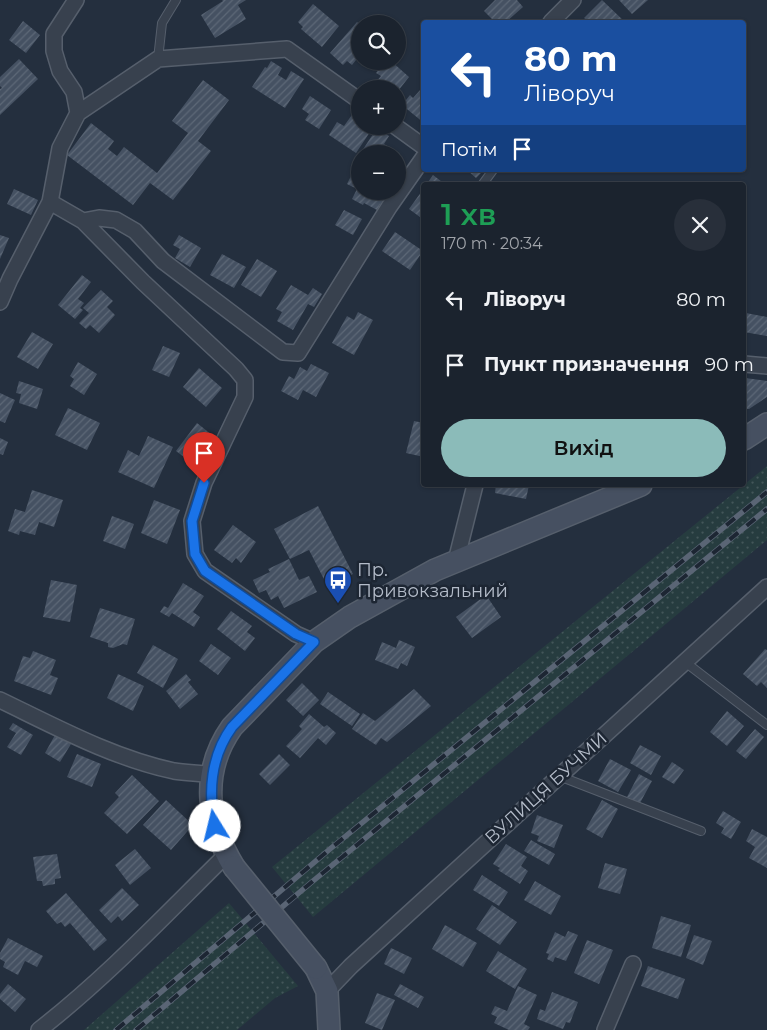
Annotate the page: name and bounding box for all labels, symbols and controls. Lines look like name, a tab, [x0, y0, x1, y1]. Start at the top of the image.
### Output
map controls	[351, 15, 406, 200]
button: search	[351, 15, 406, 70]
text: 80 m	[524, 37, 618, 80]
icon: left	[441, 40, 506, 105]
button: +	[351, 80, 406, 135]
text: Ліворуч	[524, 80, 615, 107]
icon: arrive	[508, 135, 536, 163]
text: Потім	[441, 138, 498, 161]
button: −	[351, 145, 406, 200]
text: 1 хв	[441, 196, 496, 233]
button: close	[674, 199, 726, 251]
text: 170 m · 20:34	[441, 234, 543, 253]
icon: left	[441, 286, 469, 314]
text: Ліворуч	[484, 288, 566, 311]
text: 80 m	[676, 288, 726, 311]
icon: arrive	[441, 351, 469, 379]
text: Пункт призначення	[484, 353, 690, 376]
text: 90 m	[705, 353, 754, 376]
button: Вихід	[441, 419, 726, 477]
pin	[183, 432, 225, 483]
icon: arrive	[190, 439, 218, 467]
place label: Пр. Привокзальний	[357, 559, 508, 602]
bus stop icon: Пр. Привокзальний	[323, 565, 353, 604]
street label: ВУЛИЦЯ БУЧМИ	[480, 727, 612, 849]
position arrow	[188, 799, 240, 851]

